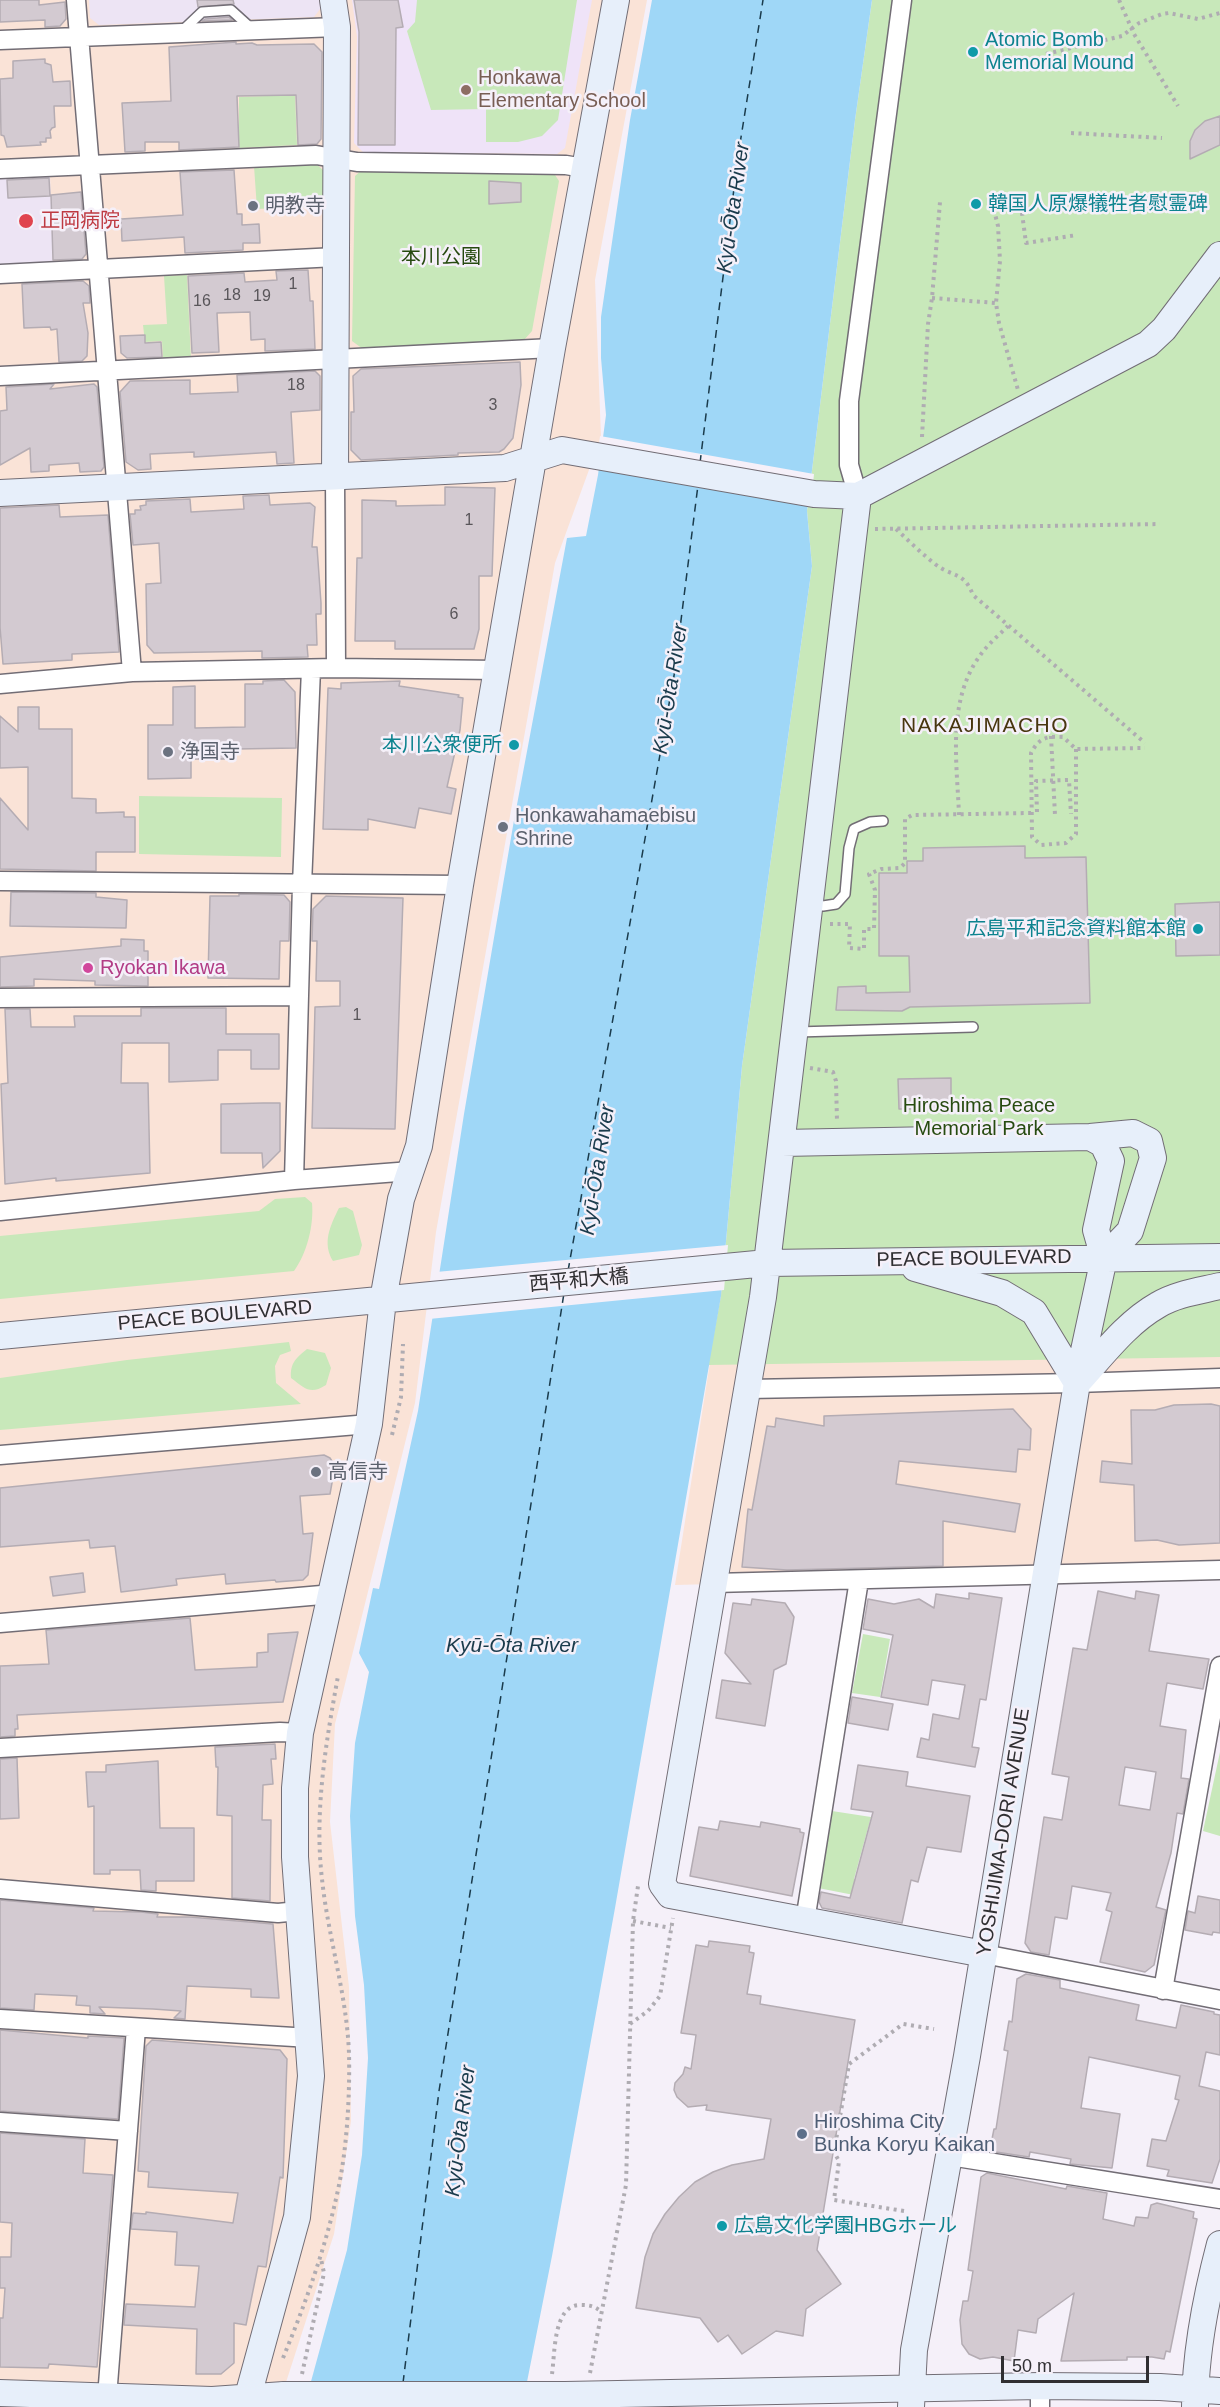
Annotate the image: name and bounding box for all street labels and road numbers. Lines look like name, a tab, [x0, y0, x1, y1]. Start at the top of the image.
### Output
street label: PEACE BOULEVARD	[876, 1245, 1072, 1273]
street label: 西平和大橋	[528, 1265, 630, 1297]
street label: PEACE BOULEVARD	[117, 1296, 313, 1336]
street label: YOSHIJIMA-DORI AVENUE	[973, 1706, 1035, 1958]

